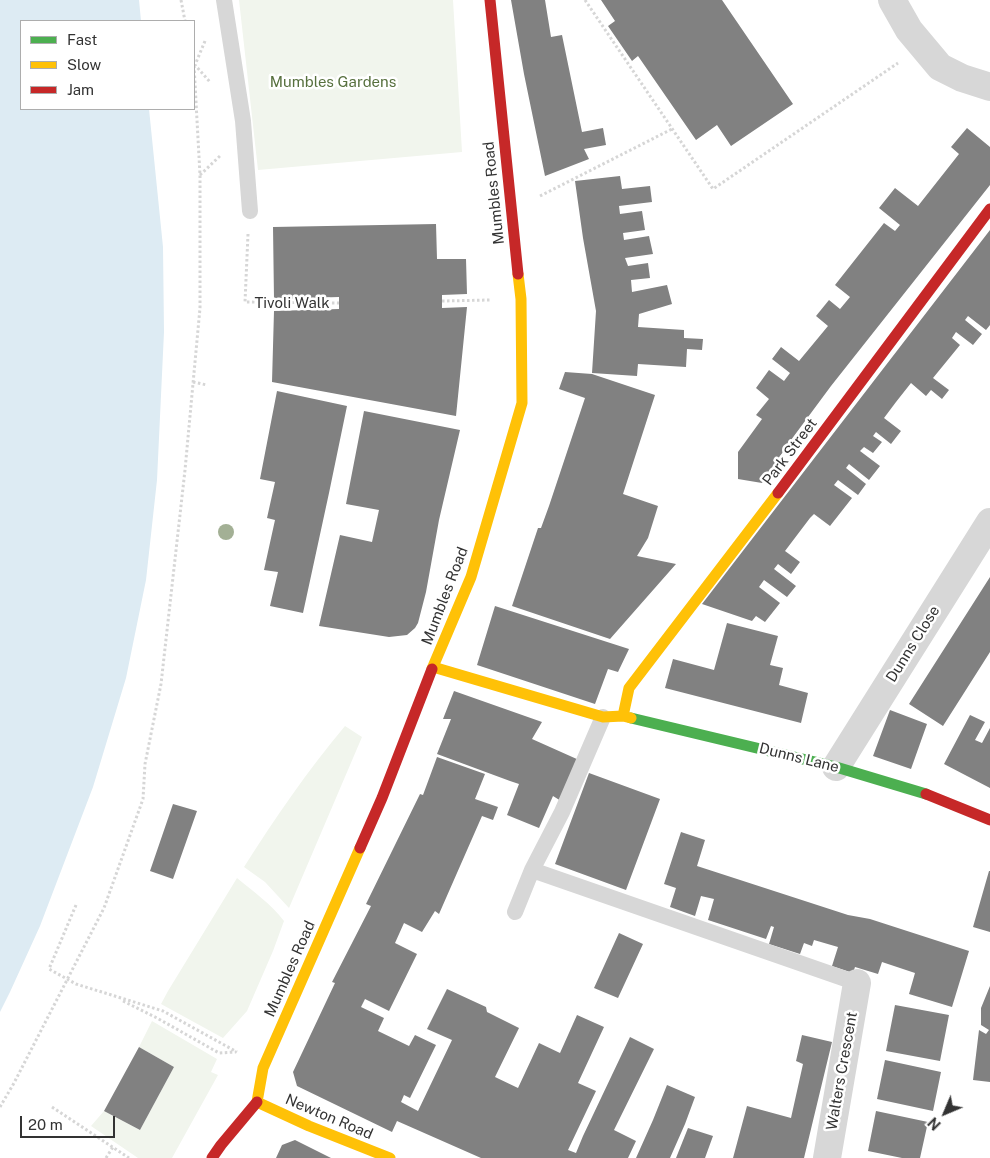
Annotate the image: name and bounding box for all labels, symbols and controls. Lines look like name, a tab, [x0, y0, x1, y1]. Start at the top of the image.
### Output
legend	[20, 20, 195, 110]
text: Fast	[67, 31, 97, 48]
text: Slow	[67, 56, 101, 73]
park label: Mumbles Gardens	[270, 73, 396, 91]
text: Jam	[67, 81, 94, 98]
street label: Mumbles Road	[480, 141, 508, 245]
street label: Tivoli Walk	[254, 294, 330, 312]
street label: Park Street	[759, 415, 821, 489]
street label: Mumbles Road	[418, 545, 472, 647]
street label: Dunns Close	[882, 602, 944, 686]
street label: Dunns Lane	[757, 739, 841, 777]
street label: Mumbles Road	[261, 918, 319, 1020]
street label: Walters Crescent	[823, 1010, 861, 1132]
north arrow	[920, 1088, 970, 1138]
street label: Newton Road	[283, 1090, 375, 1144]
scale bar	[22, 1106, 118, 1138]
text: N	[925, 1114, 944, 1133]
text: 20 m	[28, 1116, 63, 1133]

